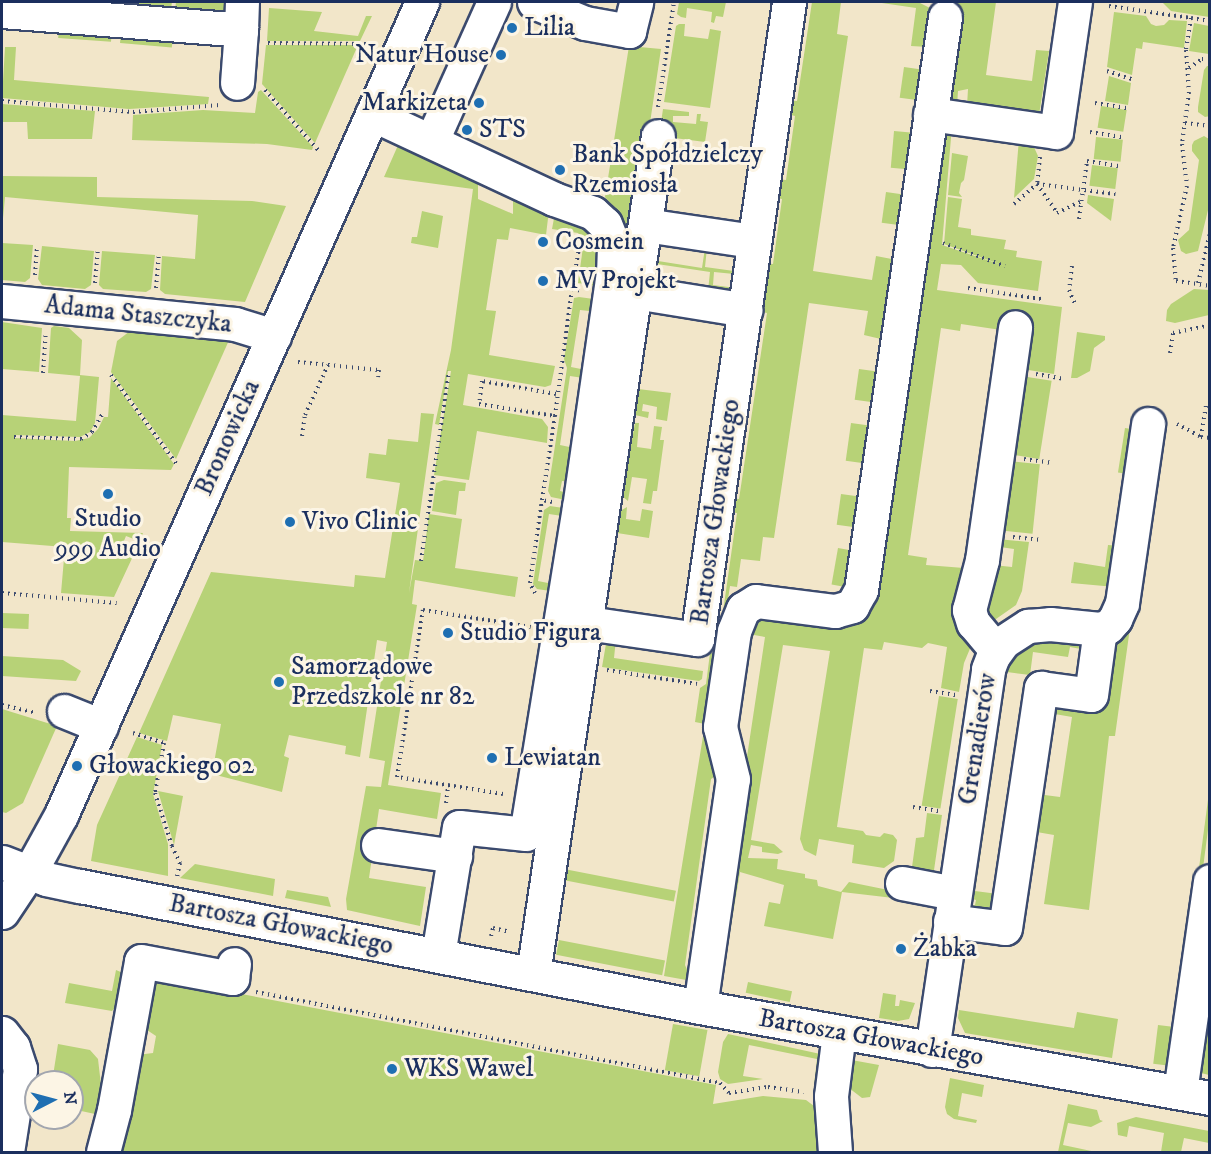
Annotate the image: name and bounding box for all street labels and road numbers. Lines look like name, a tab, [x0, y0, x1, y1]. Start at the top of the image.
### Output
street label: Adama Staszczyka	[43, 290, 233, 340]
street label: Bronowicka	[189, 375, 267, 501]
street label: Bartosza Głowackiego	[685, 397, 747, 627]
street label: Grenadierów	[952, 671, 1004, 807]
street label: Bartosza Głowackiego	[166, 888, 396, 962]
street label: Bartosza Głowackiego	[756, 1003, 986, 1073]

